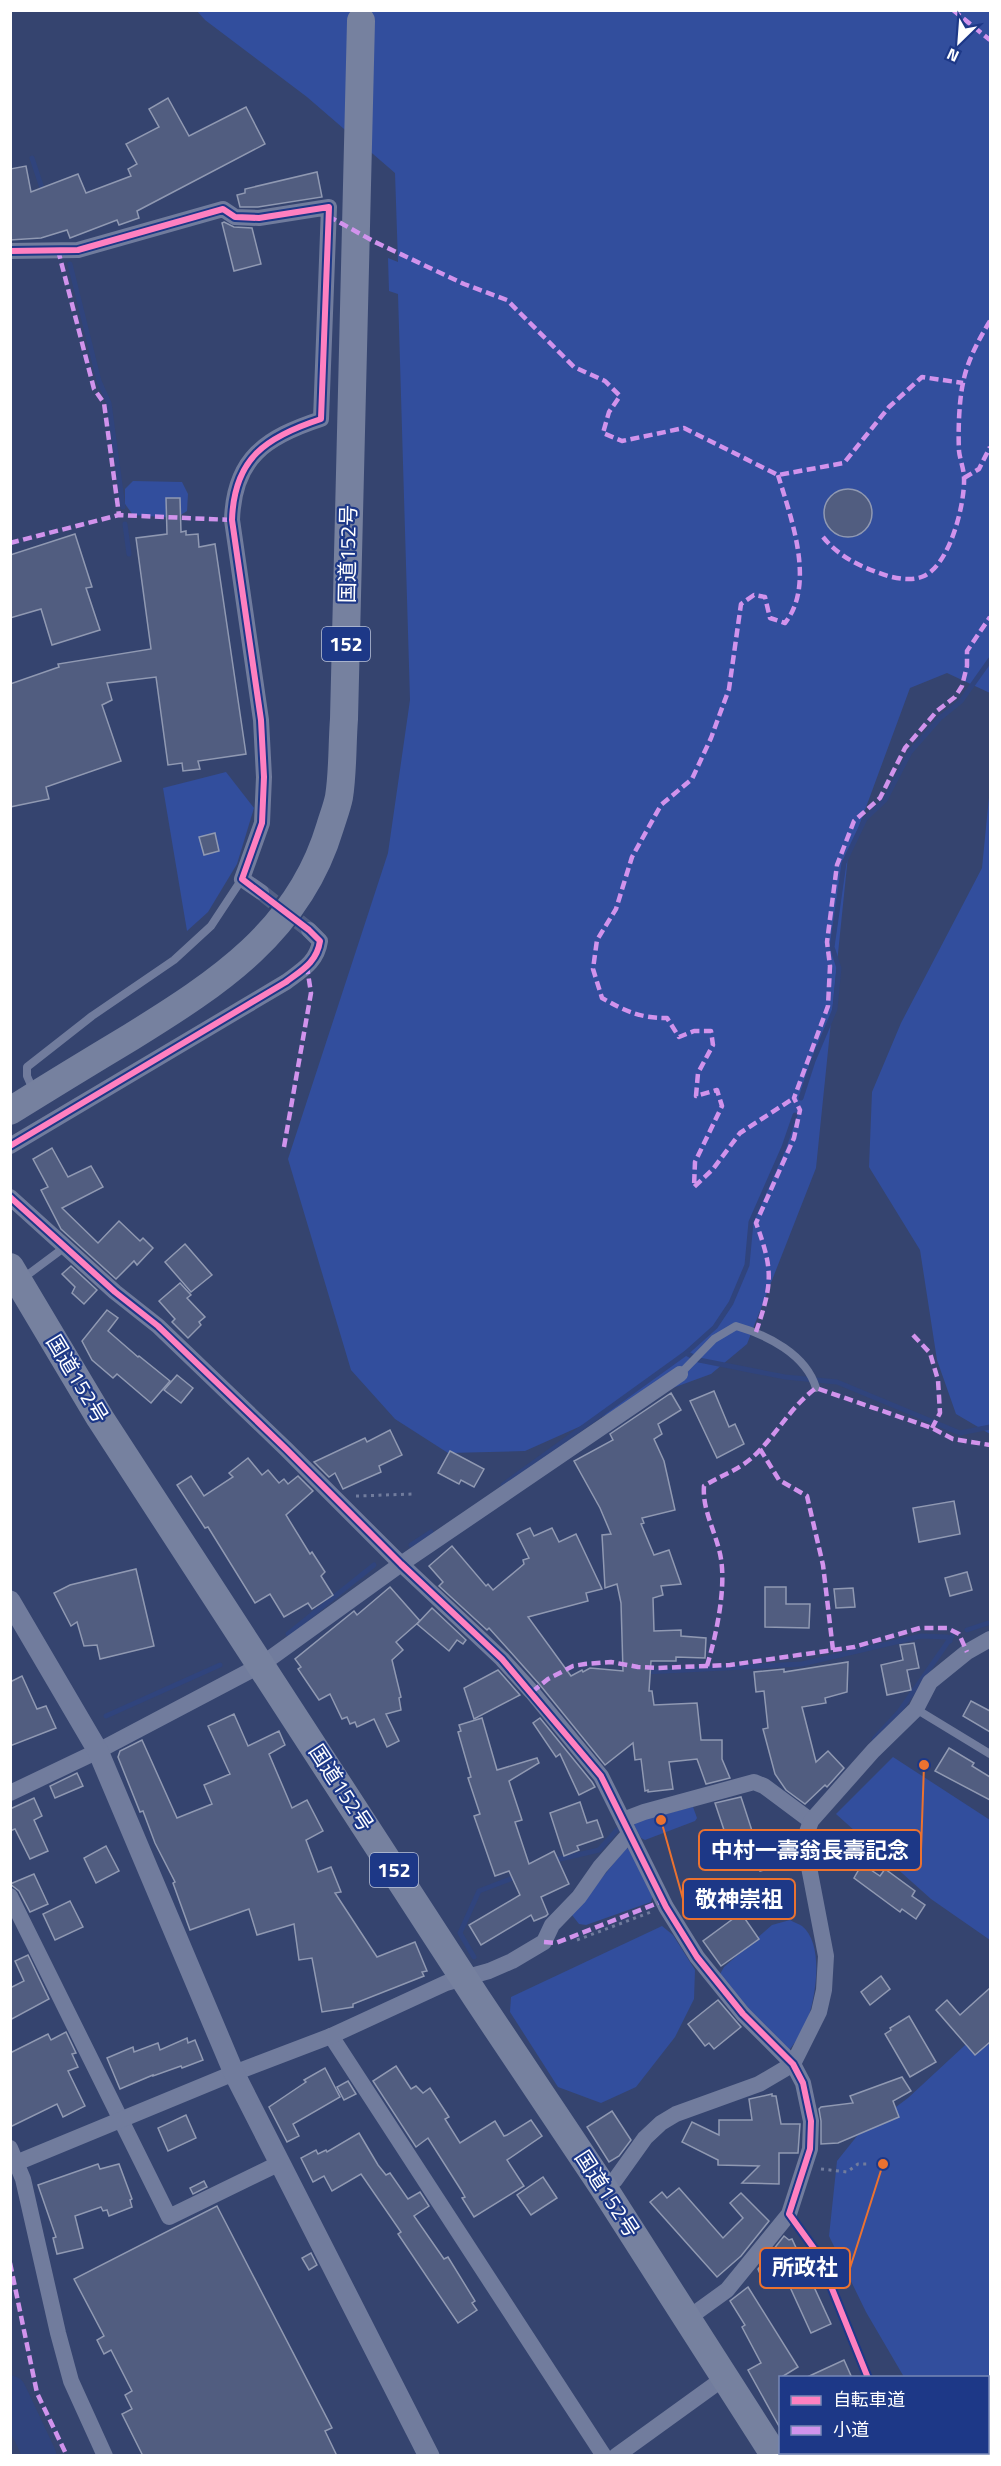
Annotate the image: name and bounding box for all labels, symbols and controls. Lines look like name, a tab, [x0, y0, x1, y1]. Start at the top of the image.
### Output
north arrow	[929, 12, 989, 72]
text: N	[943, 42, 963, 69]
street label: 国道152号	[330, 505, 364, 603]
road number: 152	[322, 627, 370, 661]
street label: 国道152号	[39, 1328, 117, 1429]
street label: 国道152号	[302, 1738, 382, 1837]
callout: 中村一壽翁長壽記念	[699, 1830, 921, 1870]
text: 中村一壽翁長壽記念	[711, 1833, 909, 1867]
road number: 152	[370, 1853, 418, 1887]
callout: 敬神崇祖	[683, 1879, 795, 1919]
text: 敬神崇祖	[695, 1882, 783, 1916]
street label: 国道152号	[568, 2144, 648, 2243]
callout: 所政社	[760, 2248, 850, 2288]
text: 所政社	[772, 2250, 838, 2284]
legend	[779, 2376, 989, 2454]
text: 自転車道	[833, 2386, 905, 2413]
text: 小道	[833, 2416, 869, 2443]

